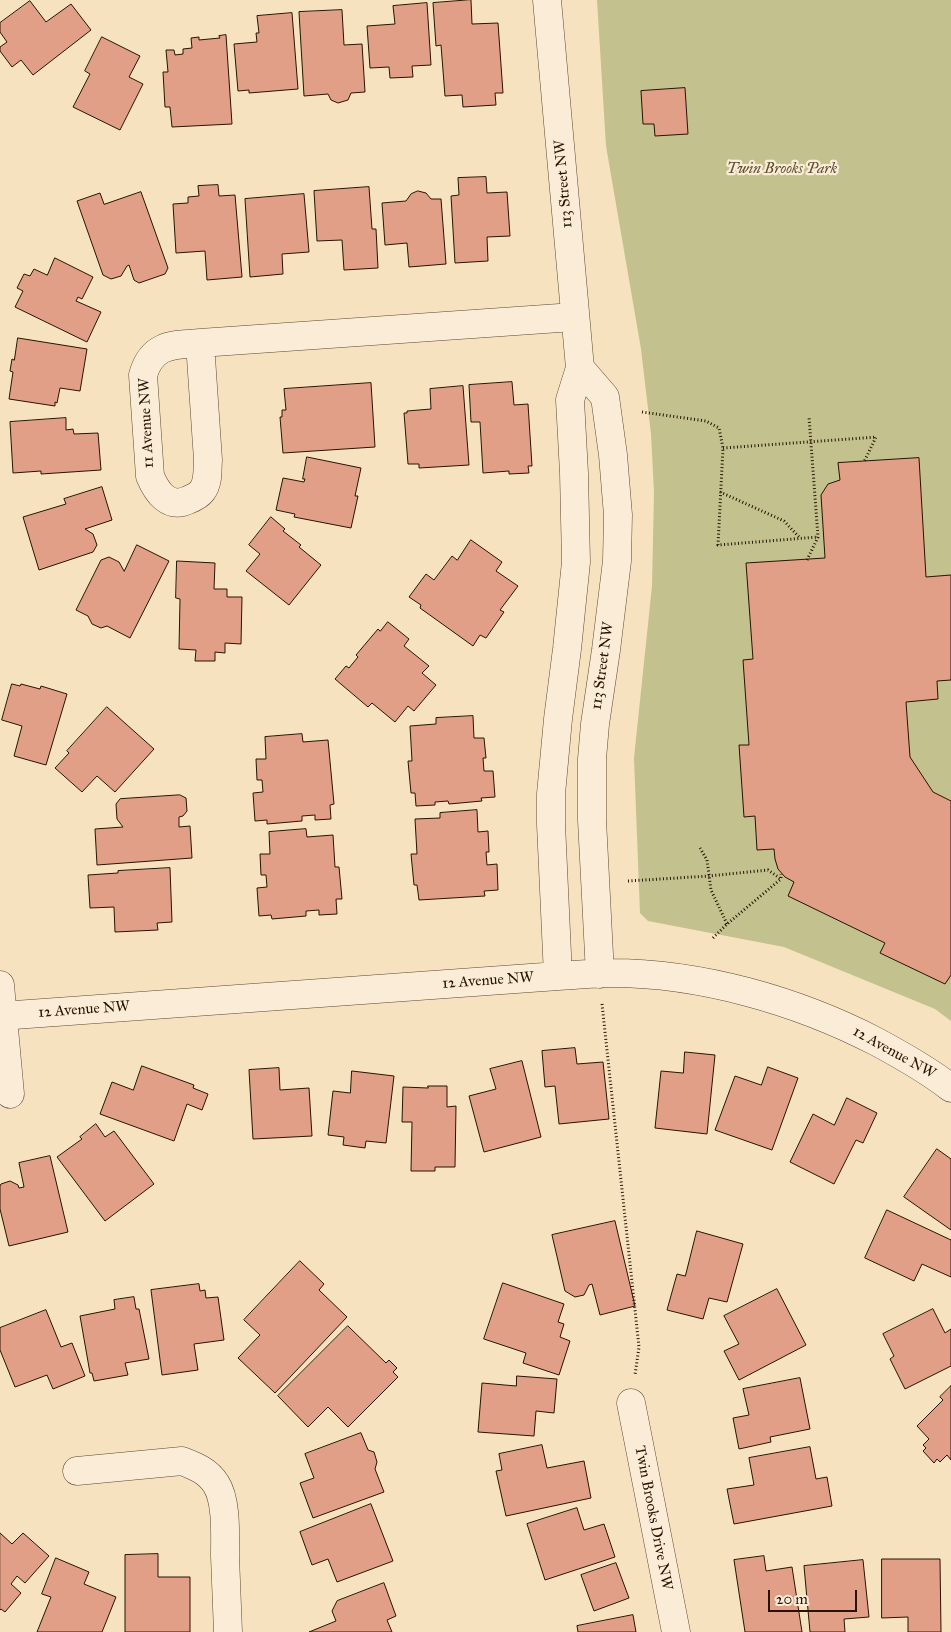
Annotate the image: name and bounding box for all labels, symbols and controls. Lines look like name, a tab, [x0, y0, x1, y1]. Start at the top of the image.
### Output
street label: 113 Street NW	[551, 139, 577, 229]
park label: Twin Brooks Park	[727, 160, 837, 178]
street label: 11 Avenue NW	[136, 377, 158, 469]
street label: 113 Street NW	[588, 621, 618, 711]
street label: 12 Avenue NW	[442, 969, 534, 993]
street label: 12 Avenue NW	[38, 998, 130, 1022]
street label: 12 Avenue NW	[850, 1023, 938, 1083]
street label: Twin Brooks Drive NW	[630, 1444, 676, 1592]
scale bar	[771, 1580, 860, 1612]
text: 20 m	[776, 1590, 808, 1608]

